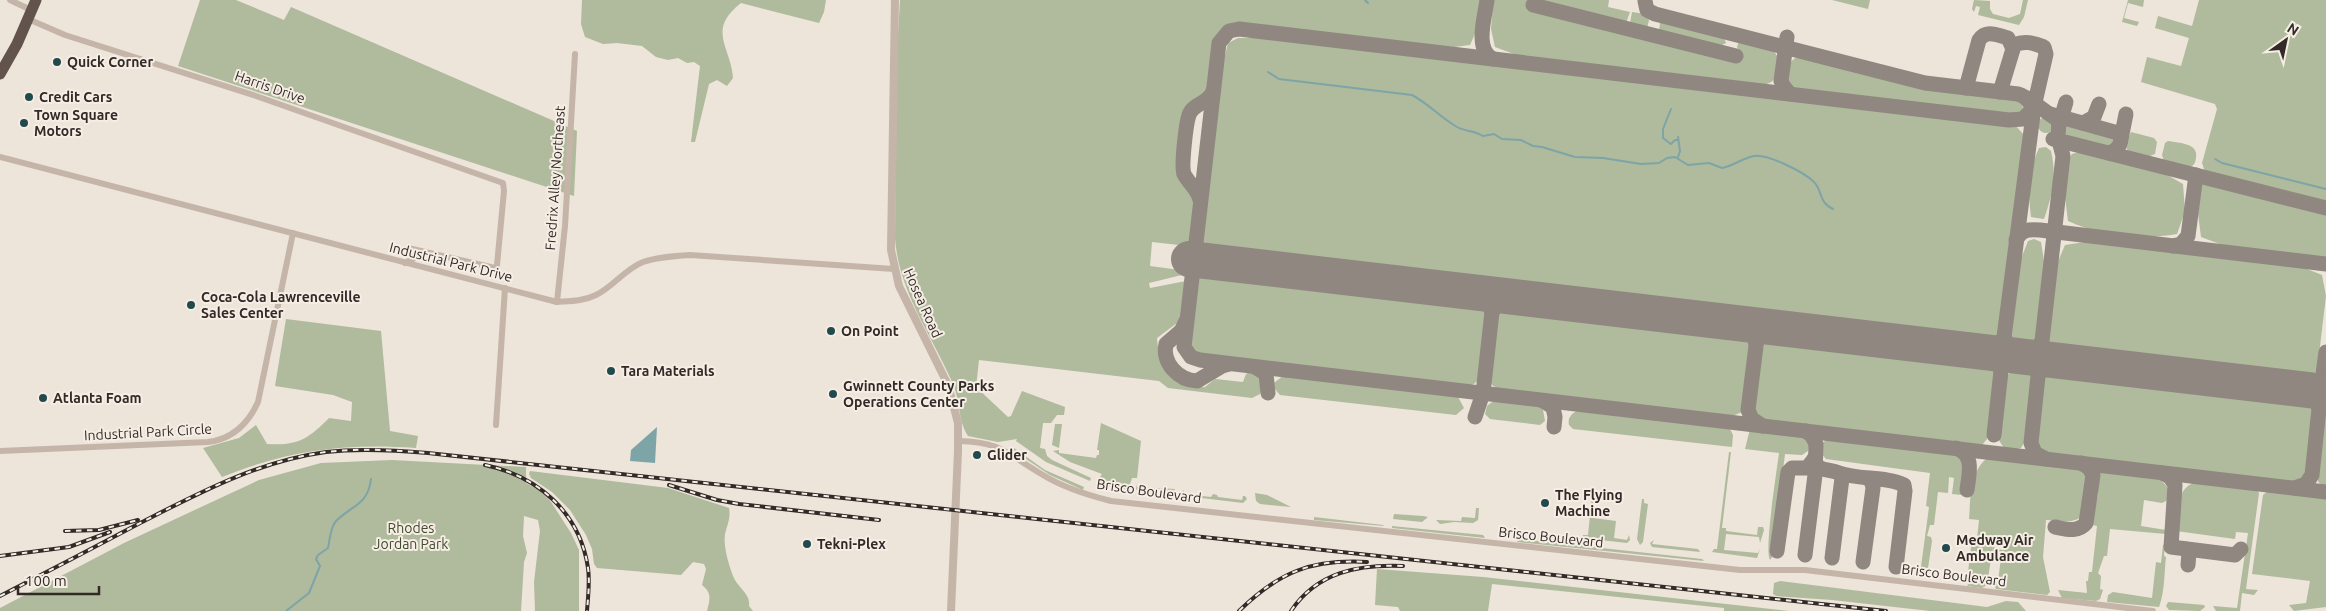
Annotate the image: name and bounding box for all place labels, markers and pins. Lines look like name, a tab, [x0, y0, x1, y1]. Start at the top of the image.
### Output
place label: Quick Corner	[67, 54, 153, 70]
marker: Quick Corner	[51, 56, 63, 68]
place label: Credit Cars	[39, 89, 113, 105]
marker: Credit Cars	[23, 91, 35, 103]
place label: Town Square Motors	[34, 107, 118, 139]
marker: Town Square Motors	[18, 117, 30, 129]
place label: Coca-Cola Lawrenceville Sales Center	[201, 289, 361, 321]
marker: Coca-Cola Lawrenceville Sales Center	[185, 299, 197, 311]
place label: On Point	[841, 323, 899, 339]
marker: On Point	[825, 325, 837, 337]
place label: Tara Materials	[621, 363, 715, 379]
marker: Tara Materials	[605, 365, 617, 377]
place label: Gwinnett County Parks Operations Center	[843, 378, 995, 410]
marker: Gwinnett County Parks Operations Center	[827, 388, 839, 400]
place label: Atlanta Foam	[53, 390, 142, 406]
marker: Atlanta Foam	[37, 392, 49, 404]
place label: Glider	[987, 447, 1027, 463]
marker: Glider	[971, 449, 983, 461]
place label: The Flying Machine	[1555, 487, 1623, 519]
marker: The Flying Machine	[1539, 497, 1551, 509]
place label: Medway Air Ambulance	[1956, 532, 2034, 564]
place label: Tekni-Plex	[817, 536, 886, 552]
marker: Tekni-Plex	[801, 538, 813, 550]
marker: Medway Air Ambulance	[1940, 542, 1952, 554]

